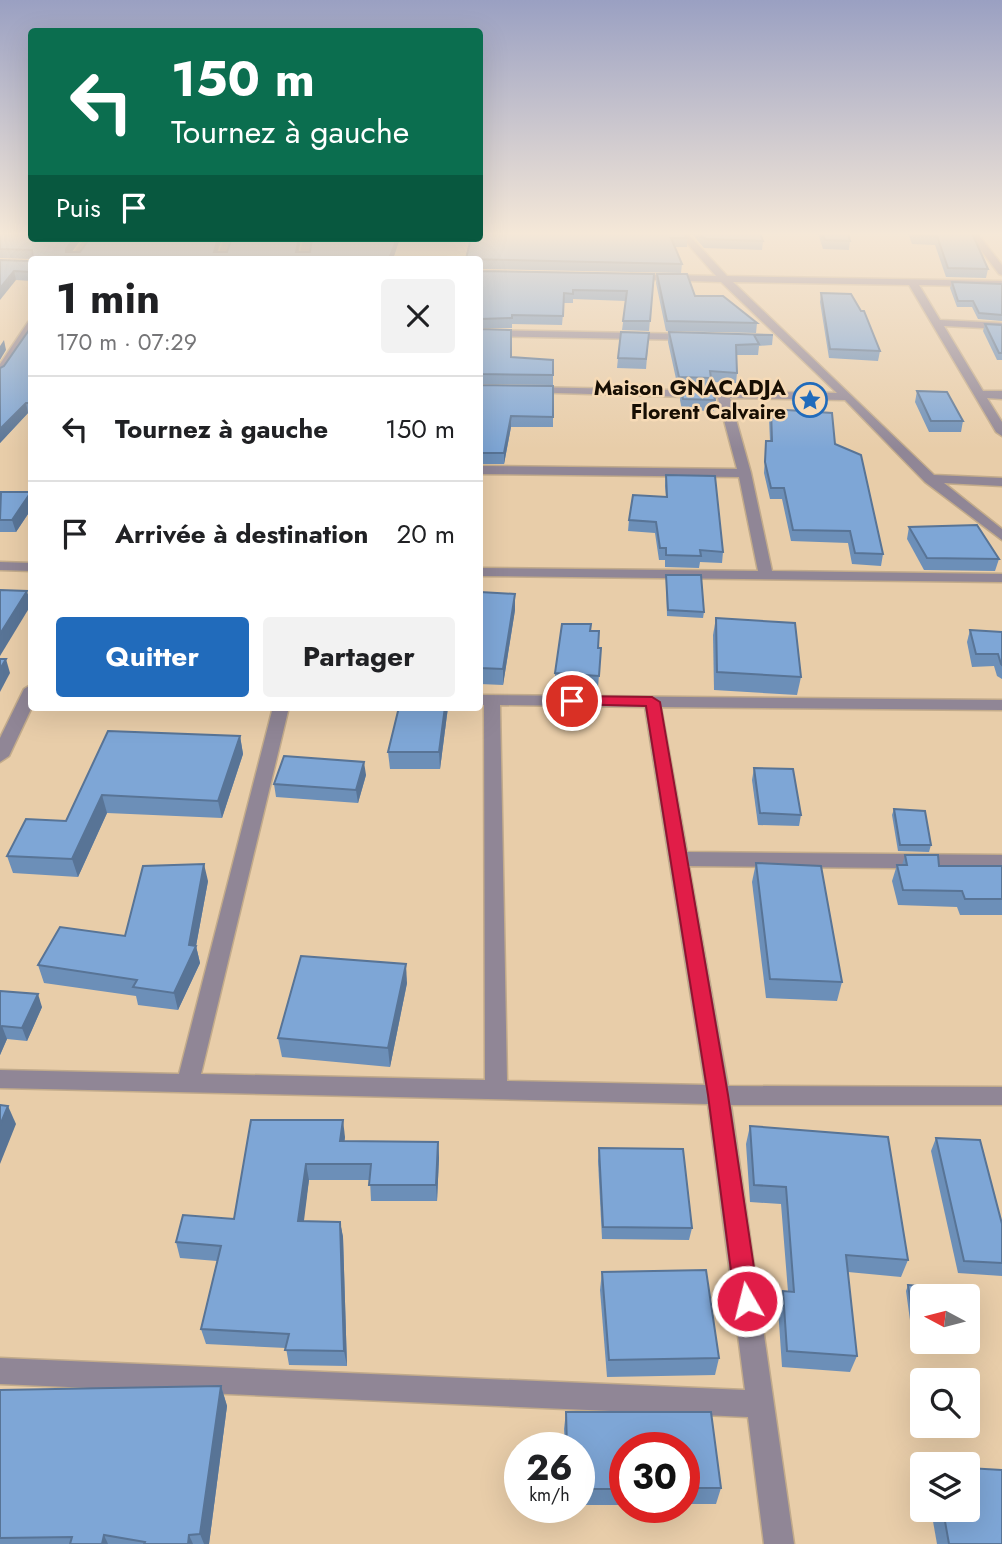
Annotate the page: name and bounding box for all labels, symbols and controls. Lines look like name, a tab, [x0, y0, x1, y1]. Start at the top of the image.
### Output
text: 150 m	[171, 44, 315, 114]
icon: left	[56, 56, 147, 147]
text: Tournez à gauche	[171, 109, 409, 155]
text: Puis	[56, 189, 101, 227]
icon: arrive	[115, 189, 153, 227]
text: 1 min	[56, 268, 160, 329]
button: close	[381, 279, 455, 353]
text: 170 m · 07:29	[56, 325, 197, 359]
place label: Maison GNACADJA Florent Calvaire	[594, 373, 787, 427]
place icon: Maison GNACADJA Florent Calvaire	[791, 381, 829, 419]
icon: left	[56, 410, 94, 448]
text: Tournez à gauche	[115, 410, 328, 448]
text: 150 m	[385, 410, 455, 448]
icon: arrive	[56, 515, 94, 553]
text: Arrivée à destination	[115, 515, 368, 553]
text: 20 m	[397, 515, 455, 553]
button: Quitter	[56, 617, 249, 697]
button: Partager	[263, 617, 455, 697]
pin	[542, 671, 602, 731]
icon: arrive	[553, 682, 591, 720]
position arrow	[710, 1264, 784, 1338]
north arrow	[910, 1284, 980, 1354]
map controls	[910, 1284, 980, 1522]
button: search	[910, 1368, 980, 1438]
speed limit sign: 30	[609, 1432, 700, 1523]
text: 26	[526, 1443, 573, 1493]
button: layers	[910, 1452, 980, 1522]
text: km/h	[529, 1482, 570, 1508]

